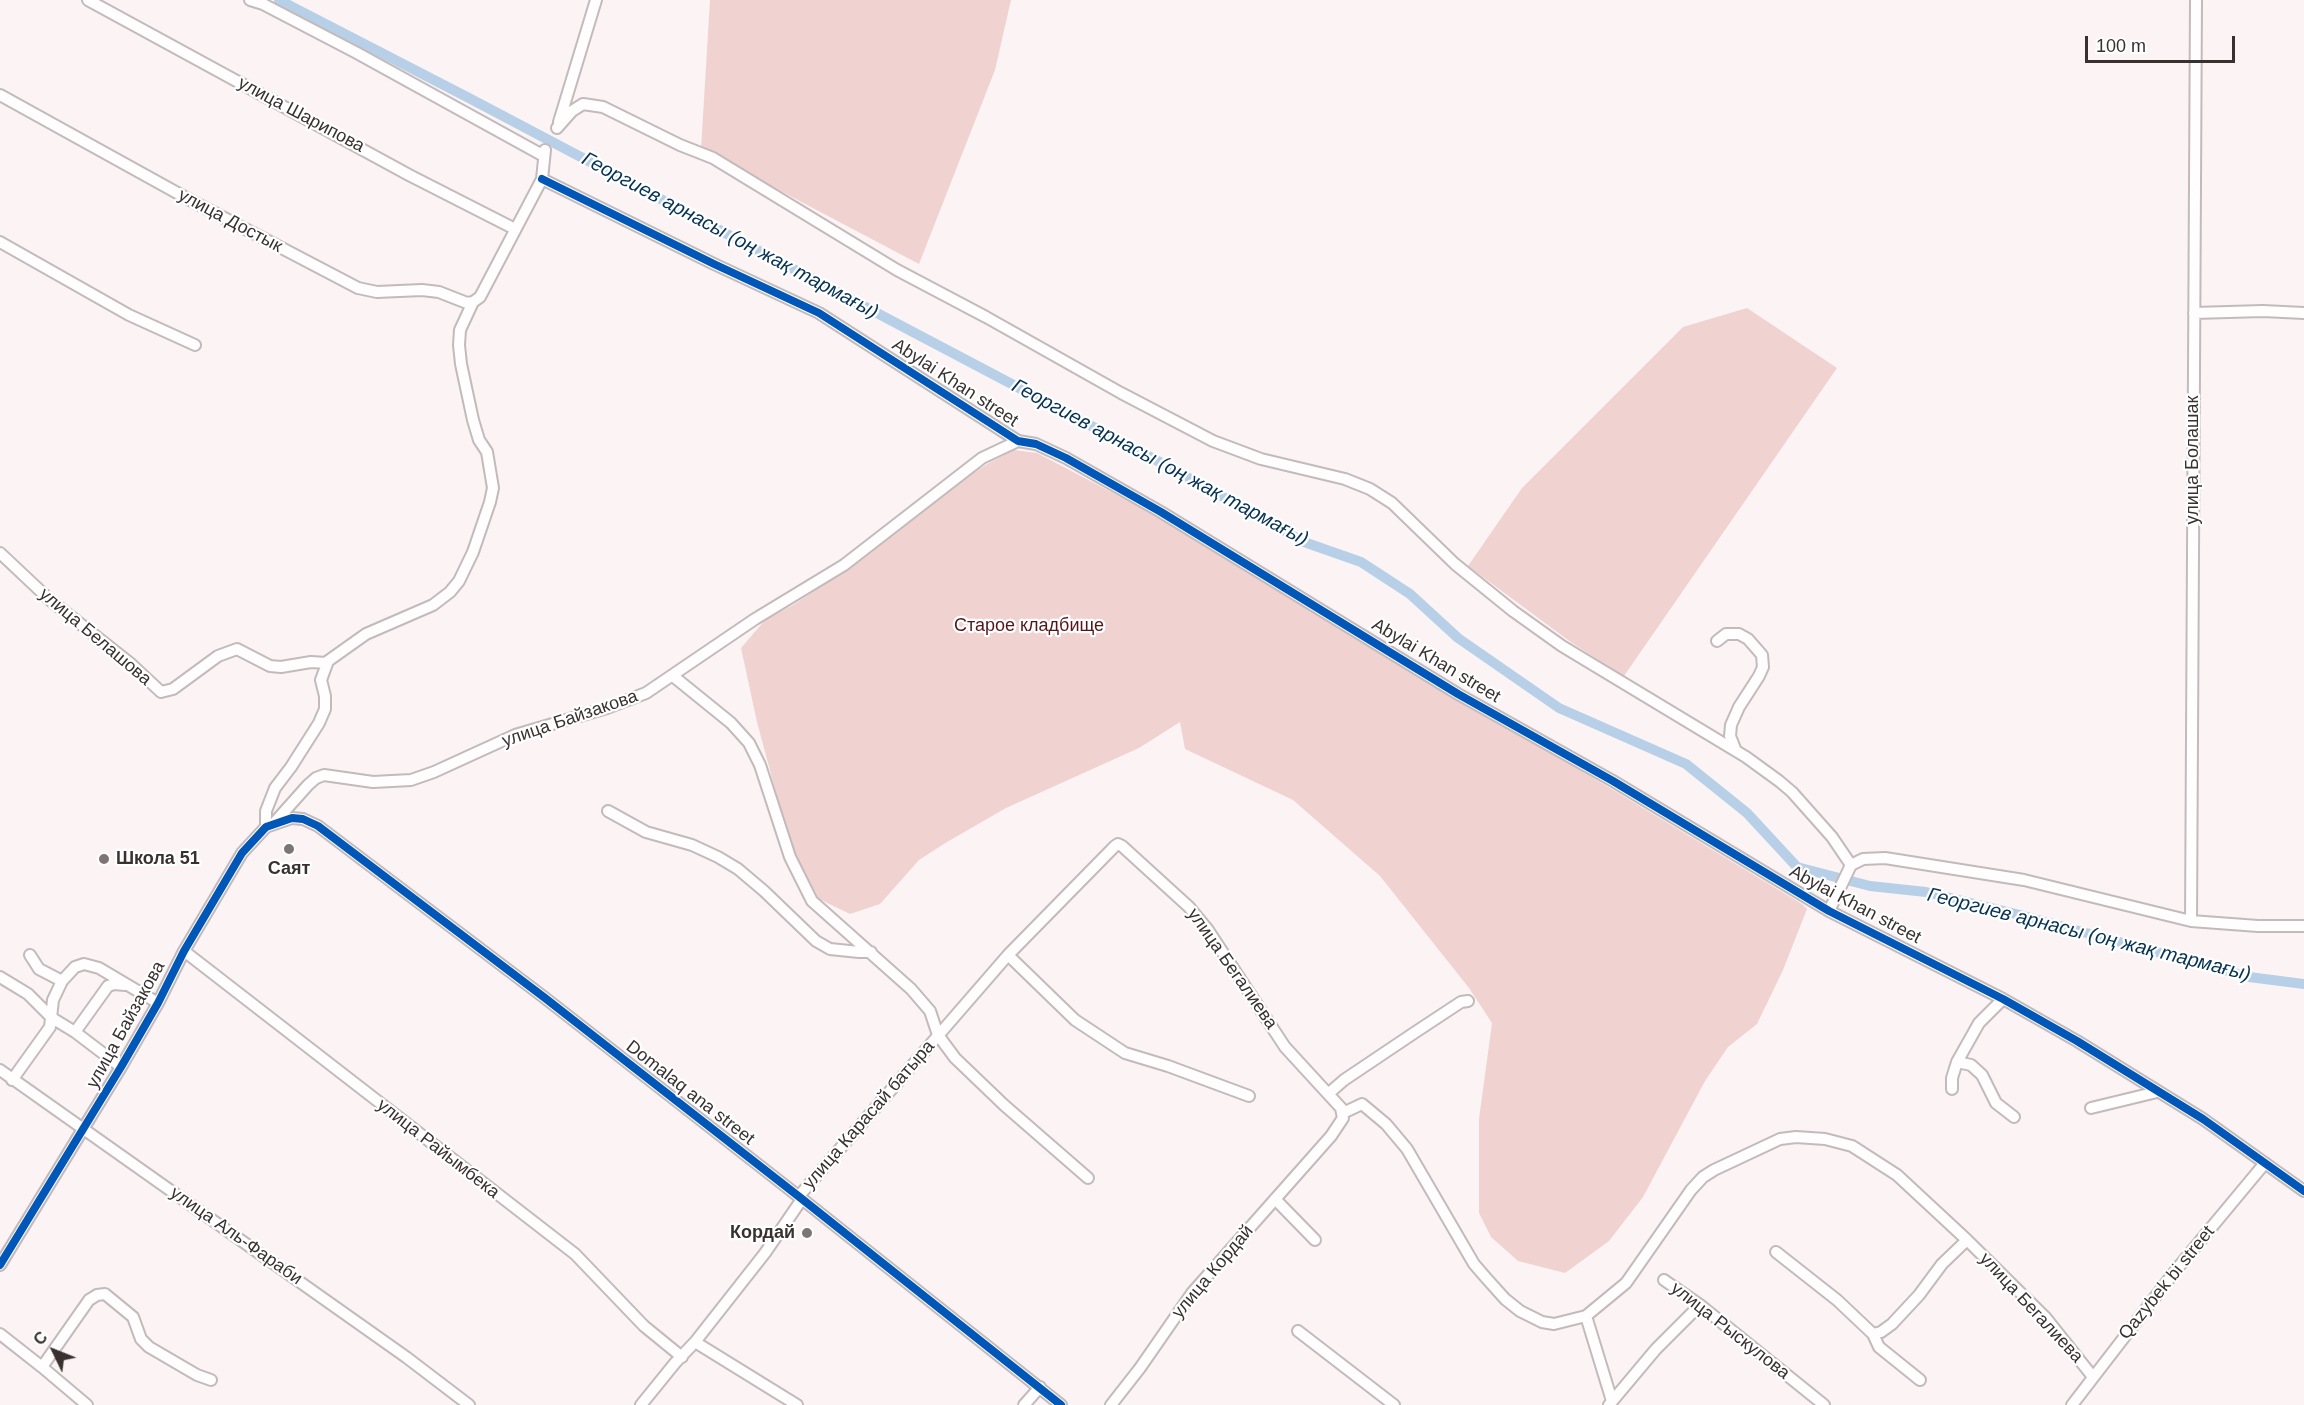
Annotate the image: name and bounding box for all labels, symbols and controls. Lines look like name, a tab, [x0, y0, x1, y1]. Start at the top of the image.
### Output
scale bar	[2088, 24, 2238, 62]
text: 100 m	[2096, 36, 2146, 56]
street label: улица Шарипова	[234, 73, 368, 157]
water label: Георгиев арнасы (оң жақ тармағы)	[578, 147, 882, 325]
street label: улица Достык	[174, 184, 286, 258]
street label: Abylai Khan street	[888, 334, 1022, 432]
water label: Георгиев арнасы (оң жақ тармағы)	[1008, 374, 1312, 552]
street label: улица Болашак	[2182, 396, 2204, 524]
street label: улица Белашова	[34, 584, 156, 690]
street label: Abylai Khan street	[1368, 614, 1504, 708]
park label: Старое кладбище	[954, 615, 1104, 637]
street label: улица Байзакова	[499, 686, 641, 752]
marker: Саят	[282, 842, 296, 856]
place label: Школа 51	[116, 848, 200, 870]
marker: Школа 51	[97, 852, 111, 866]
place label: Саят	[268, 858, 310, 880]
street label: Abylai Khan street	[1785, 861, 1925, 949]
water label: Георгиев арнасы (оң жақ тармағы)	[1925, 883, 2253, 987]
street label: улица Бегалиева	[1182, 904, 1282, 1034]
street label: улица Байзакова	[82, 958, 170, 1092]
street label: Domalaq ana street	[621, 1036, 759, 1150]
street label: улица Карасай батыра	[799, 1036, 939, 1194]
street label: улица Райымбека	[372, 1094, 504, 1204]
street label: улица Аль-Фараби	[166, 1182, 306, 1290]
street label: улица Кордай	[1168, 1221, 1258, 1323]
place label: Кордай	[730, 1222, 795, 1244]
street label: Qazybek bi street	[2115, 1222, 2219, 1344]
marker: Кордай	[800, 1226, 814, 1240]
street label: улица Бегалиева	[1975, 1249, 2087, 1367]
street label: улица Рыскулова	[1666, 1278, 1794, 1384]
north arrow	[24, 1321, 84, 1381]
text: С	[30, 1328, 51, 1348]

